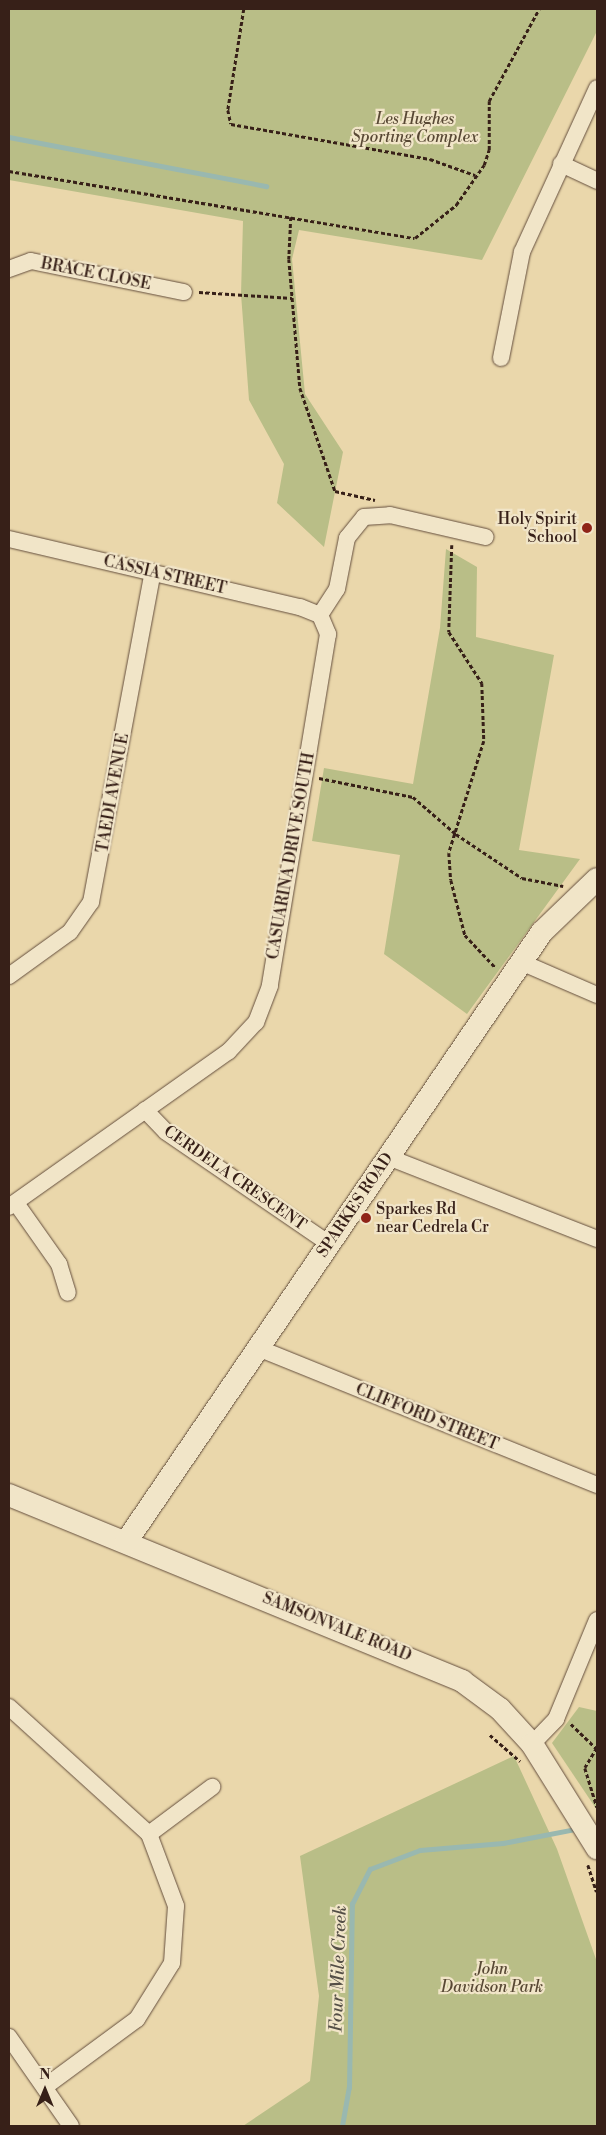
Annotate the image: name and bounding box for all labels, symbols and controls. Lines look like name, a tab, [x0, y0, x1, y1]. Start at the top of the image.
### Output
park label: Les Hughes Sporting Complex	[351, 109, 479, 147]
street label: BRACE CLOSE	[39, 254, 153, 294]
place label: Holy Spirit School	[498, 509, 577, 547]
marker: Holy Spirit School	[581, 522, 593, 534]
street label: CASSIA STREET	[102, 551, 228, 599]
street label: TAEDI AVENUE	[93, 732, 133, 854]
street label: CASUARINA DRIVE SOUTH	[263, 751, 319, 961]
street label: CERDELA CRESCENT	[160, 1121, 310, 1235]
street label: SPARKES ROAD	[313, 1149, 397, 1261]
place label: Sparkes Rd near Cedrela Cr	[376, 1199, 489, 1237]
marker: Sparkes Rd near Cedrela Cr	[360, 1212, 372, 1224]
street label: CLIFFORD STREET	[353, 1380, 501, 1454]
street label: SAMSONVALE ROAD	[260, 1588, 414, 1666]
water label: Four Mile Creek	[326, 1905, 352, 2033]
park label: John Davidson Park	[441, 1959, 543, 1997]
north arrow	[20, 2065, 70, 2115]
text: N	[39, 2066, 51, 2084]

